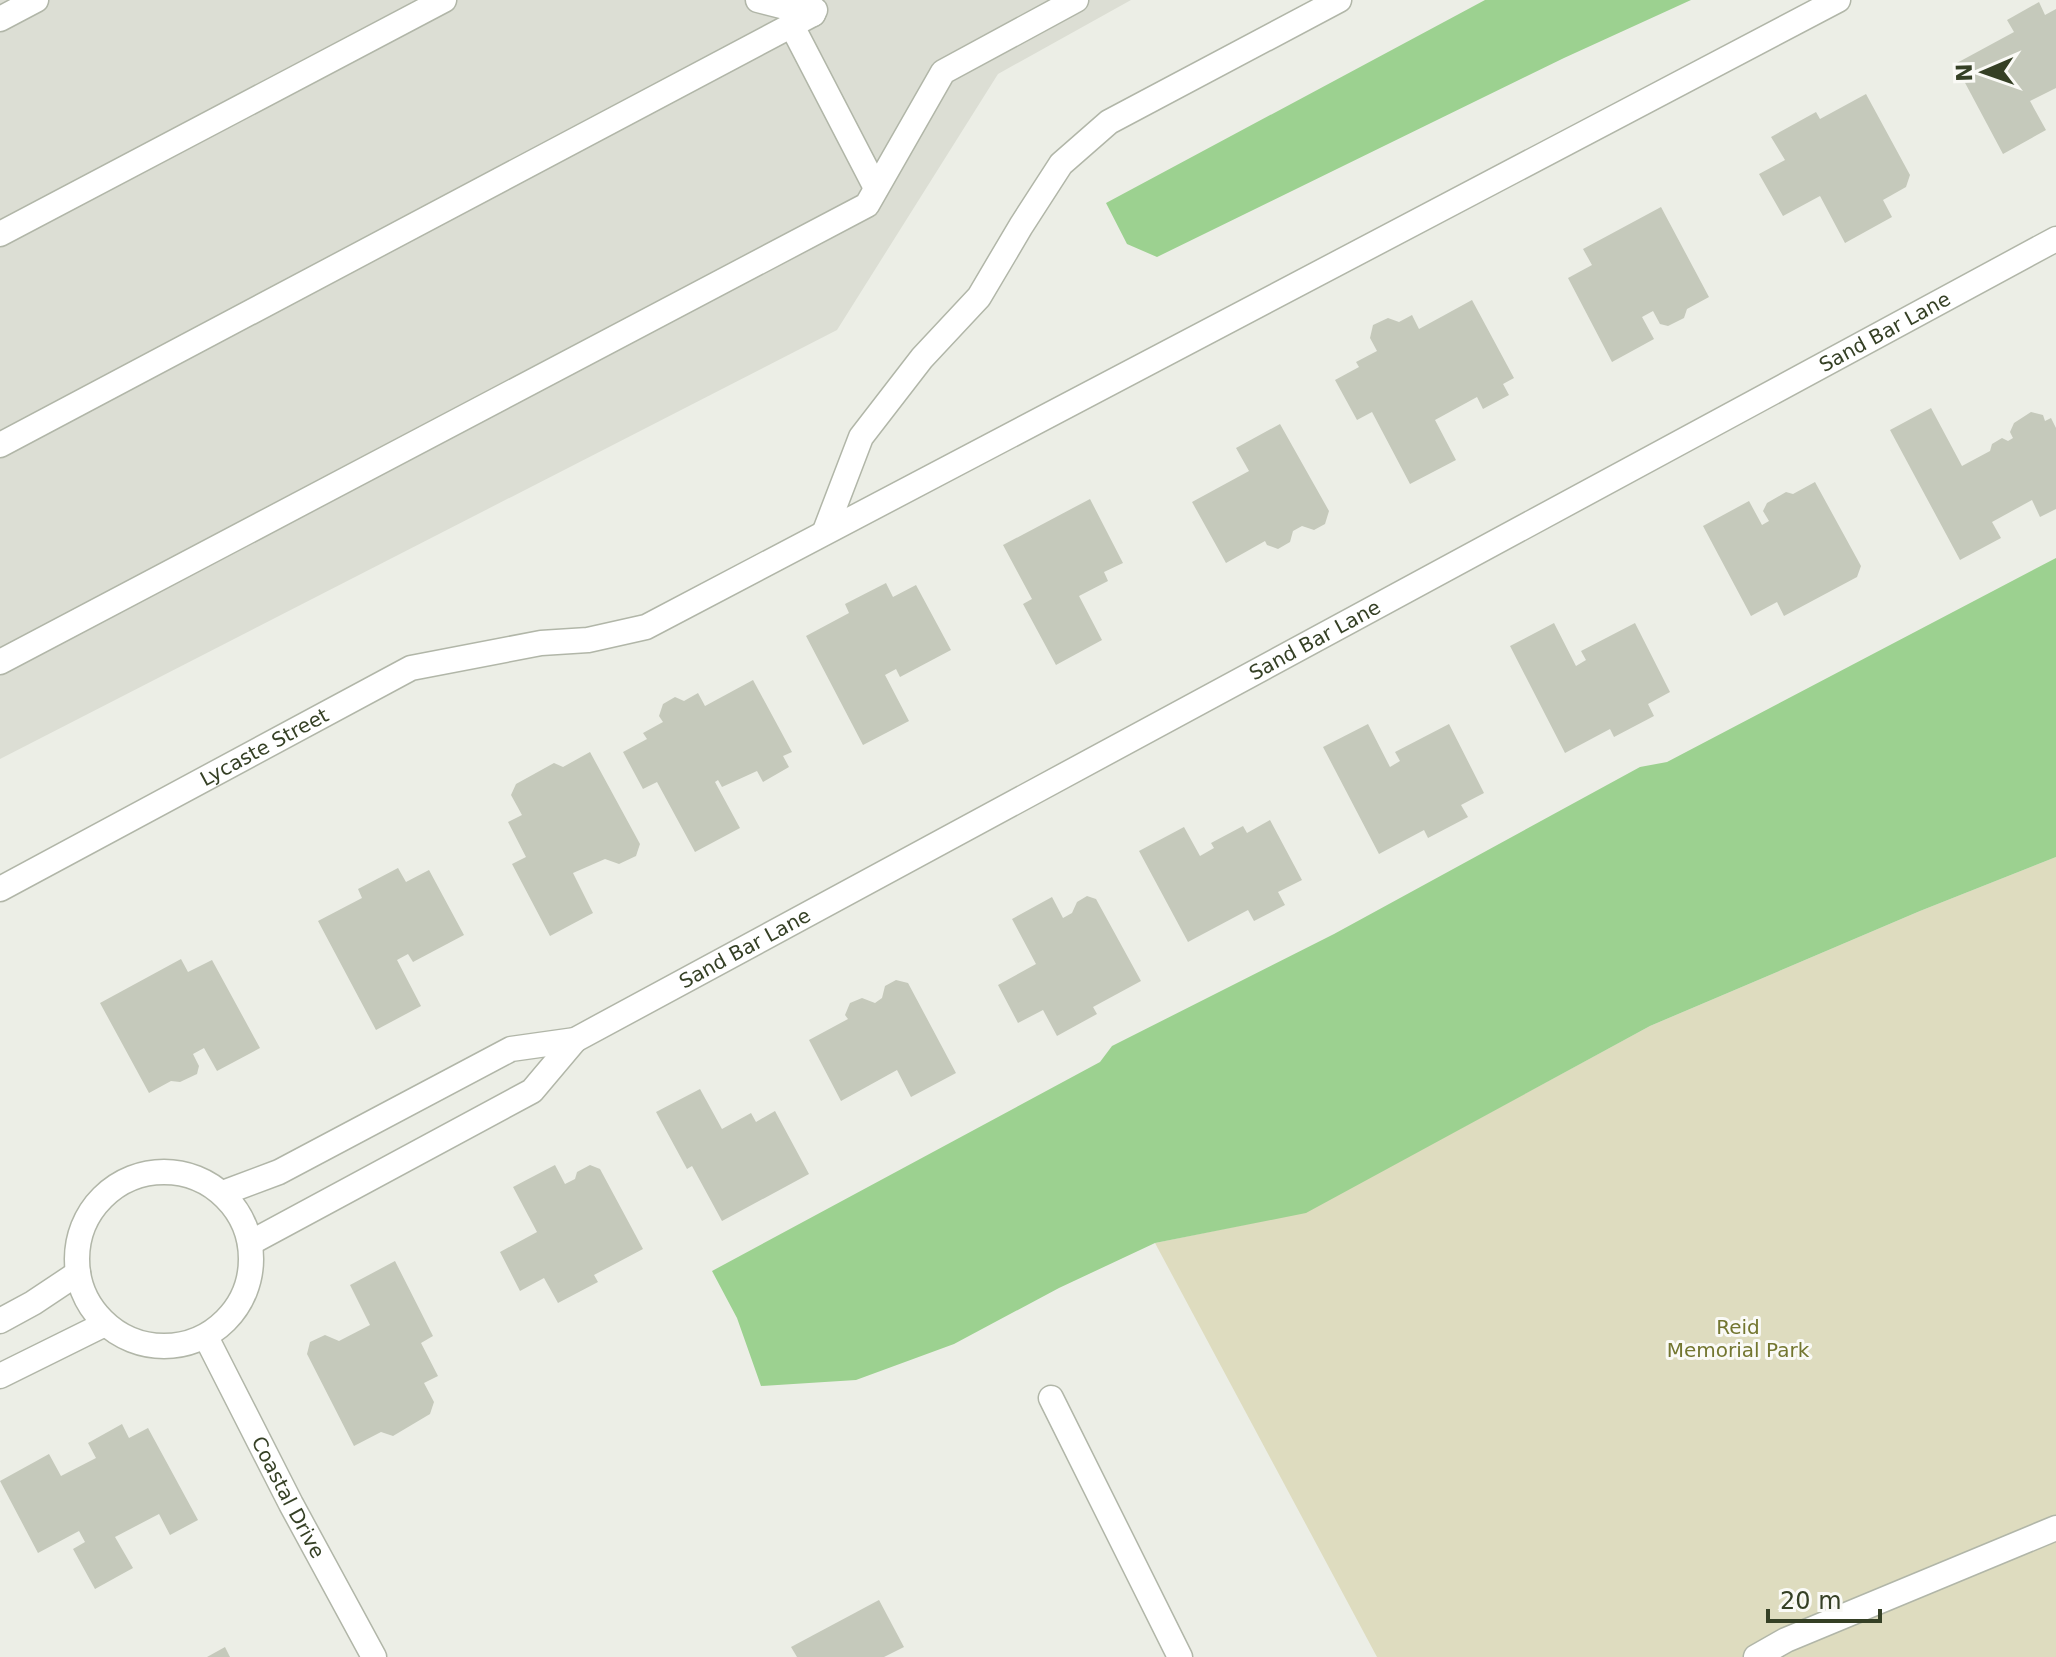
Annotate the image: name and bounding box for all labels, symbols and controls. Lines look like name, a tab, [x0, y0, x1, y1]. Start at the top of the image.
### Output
north arrow	[1944, 32, 2024, 112]
text: N	[1952, 63, 1977, 82]
street label: Sand Bar Lane	[1815, 286, 1954, 377]
street label: Sand Bar Lane	[1245, 595, 1385, 685]
street label: Lycaste Street	[196, 703, 333, 791]
street label: Sand Bar Lane	[675, 903, 815, 993]
park label: Reid Memorial Park	[1667, 1315, 1810, 1362]
street label: Coastal Drive	[246, 1432, 330, 1562]
scale bar	[1768, 1573, 1880, 1623]
text: 20 m	[1780, 1587, 1842, 1615]

